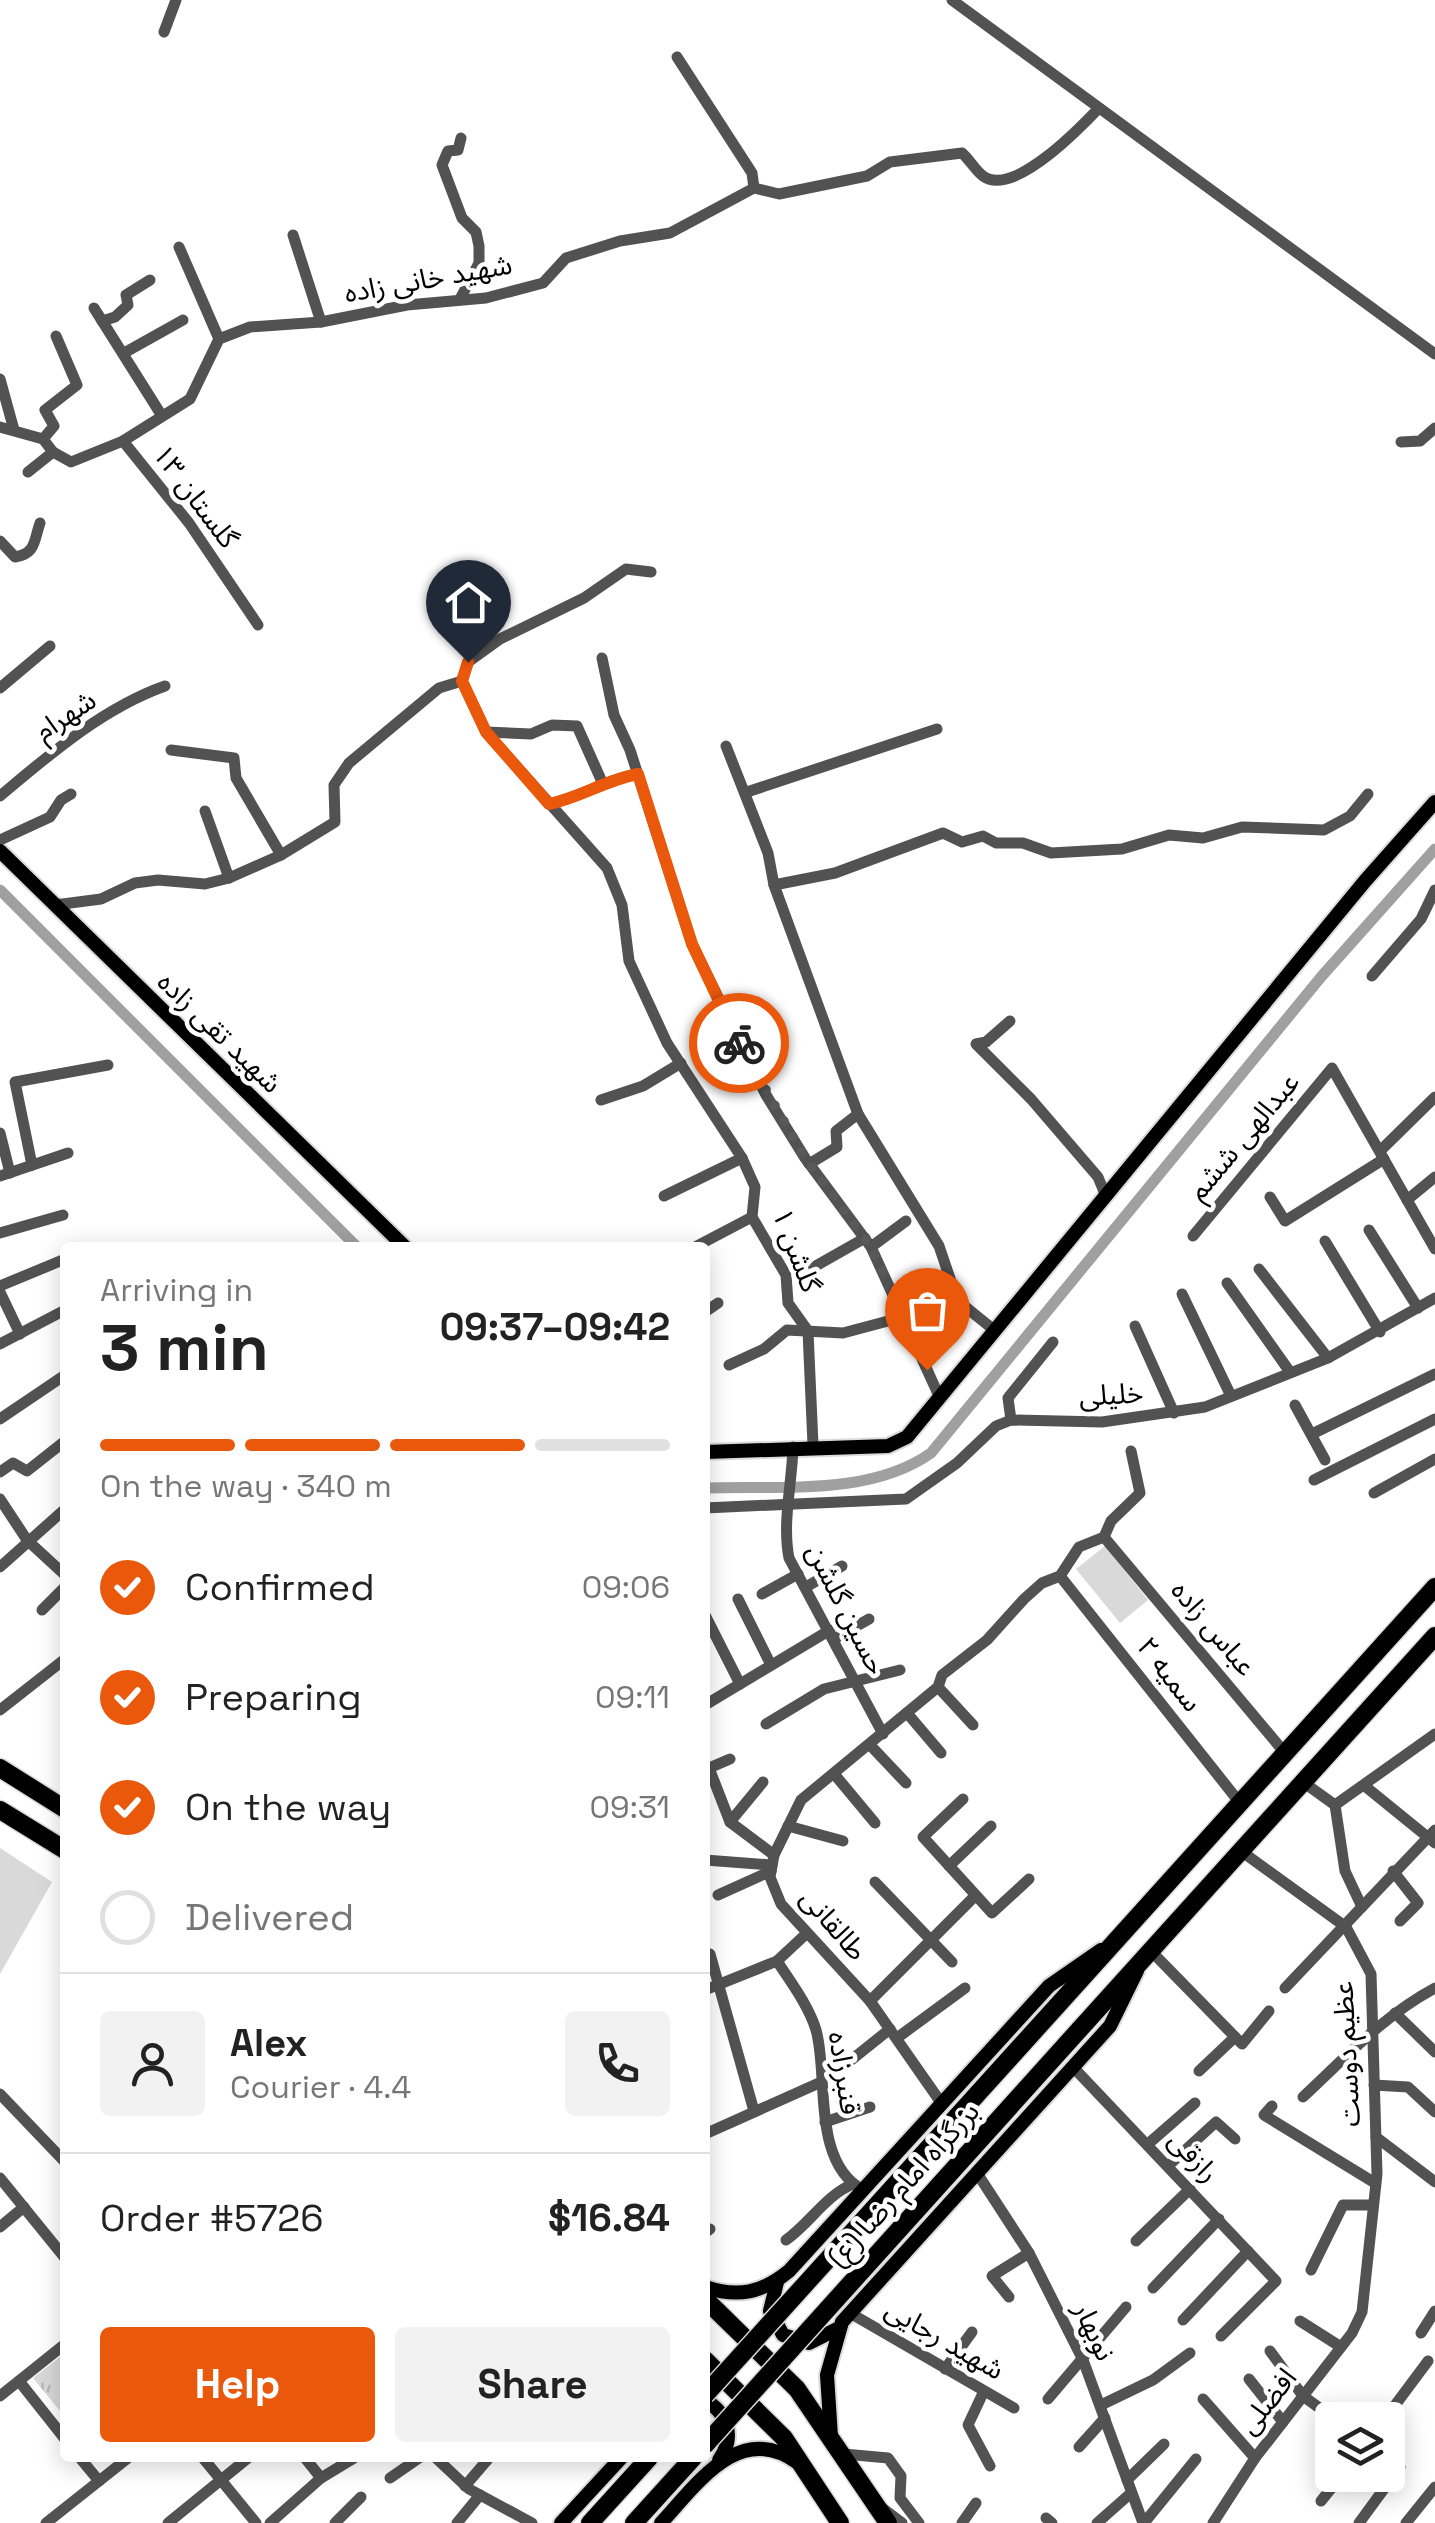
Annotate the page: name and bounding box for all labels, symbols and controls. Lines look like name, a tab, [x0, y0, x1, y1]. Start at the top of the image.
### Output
street label: شهید خانی زاده	[341, 246, 515, 310]
street label: گلستان ۱۳	[145, 437, 247, 555]
pin	[426, 560, 511, 663]
icon: home	[441, 575, 496, 630]
street label: شهرام	[27, 681, 104, 751]
street label: شهید تقی زاده	[150, 964, 290, 1100]
courier	[689, 993, 789, 1093]
icon: bike	[712, 1016, 767, 1071]
street label: عبدالهی ششم	[1179, 1065, 1310, 1210]
street label: گلشن ۱	[765, 1203, 830, 1298]
pin	[885, 1268, 970, 1371]
text: Arriving in	[100, 1270, 253, 1310]
icon: bag	[900, 1283, 955, 1338]
text: 09:37–09:42	[440, 1303, 670, 1351]
text: 3 min	[100, 1306, 269, 1389]
street label: خلیلی	[1078, 1374, 1144, 1414]
text: On the way · 340 m	[100, 1466, 392, 1506]
street label: حسین گلشن	[799, 1537, 895, 1681]
icon: check	[100, 1560, 155, 1615]
text: Confirmed	[185, 1563, 375, 1611]
text: 09:06	[582, 1567, 670, 1607]
street label: عباس زاده	[1164, 1573, 1264, 1683]
street label: سمیه ۲	[1130, 1629, 1210, 1719]
icon: check	[100, 1670, 155, 1725]
text: Preparing	[185, 1673, 362, 1721]
text: 09:11	[595, 1677, 670, 1717]
icon: check	[100, 1780, 155, 1835]
text: On the way	[185, 1783, 391, 1831]
text: 09:31	[590, 1787, 670, 1827]
street label: طالقانی	[793, 1880, 875, 1968]
text: Delivered	[185, 1893, 354, 1941]
street label: عظیم دوست	[1324, 1980, 1372, 2128]
button: person	[100, 2011, 205, 2116]
button: phone	[565, 2011, 670, 2116]
text: Alex	[230, 2019, 307, 2067]
street label: قنبرزاده	[821, 2029, 869, 2117]
text: Courier · 4.4	[230, 2067, 411, 2107]
street label: بزرگراه امام رضا (ع)	[819, 2094, 989, 2276]
street label: رازقی	[1161, 2122, 1227, 2190]
text: Order #5726	[100, 2194, 324, 2242]
text: $16.84	[548, 2194, 670, 2242]
street label: شهید رجایی	[879, 2291, 1011, 2387]
street label: نوبهار	[1065, 2295, 1124, 2366]
button: Help	[100, 2327, 375, 2442]
button: Share	[395, 2327, 670, 2442]
street label: افضلی	[1230, 2360, 1304, 2442]
map controls	[1315, 2402, 1405, 2492]
button: layers	[1315, 2402, 1405, 2492]

